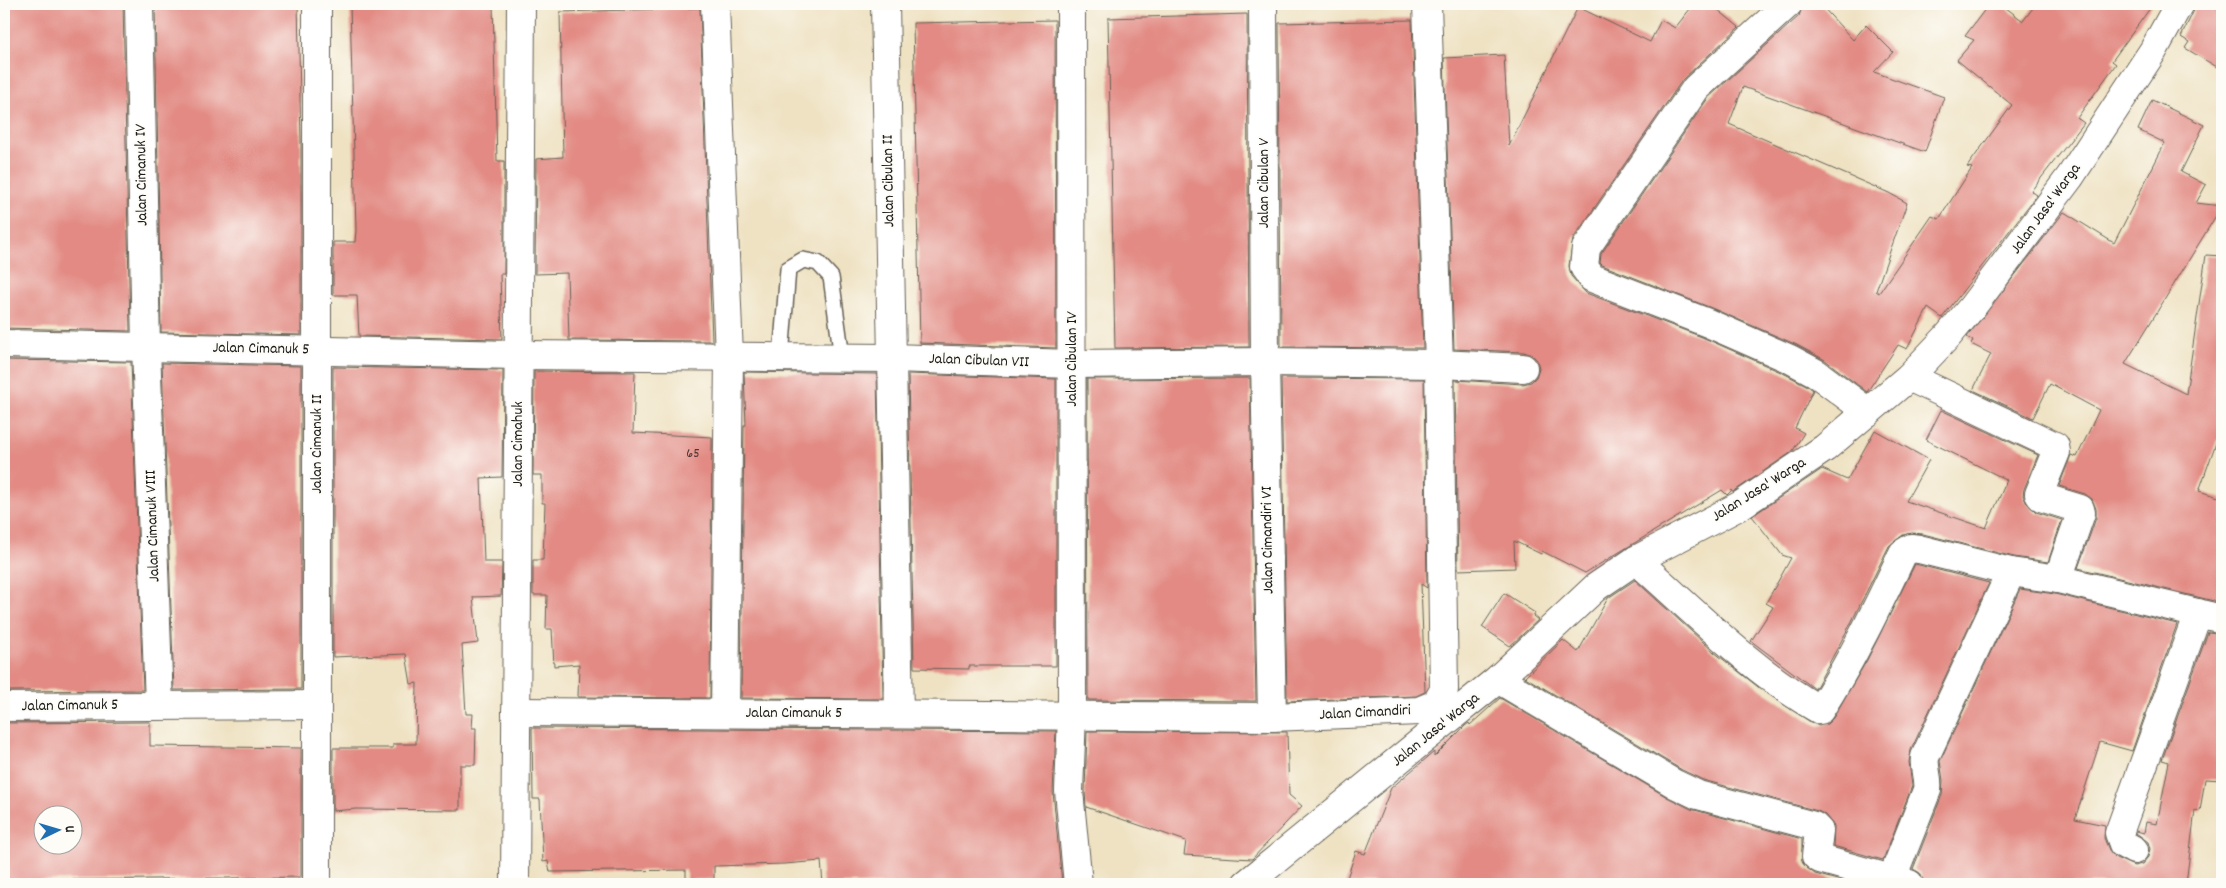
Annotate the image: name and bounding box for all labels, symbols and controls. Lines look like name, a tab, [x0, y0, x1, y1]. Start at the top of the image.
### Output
street label: Jalan Cimanuk IV	[130, 123, 154, 226]
street label: Jalan Cibulan II	[877, 134, 901, 228]
street label: Jalan Cibulan V	[1253, 137, 1276, 228]
street label: Jalan Jasa' Warga	[2005, 158, 2087, 259]
street label: Jalan Cibulan IV	[1061, 311, 1084, 407]
street label: Jalan Cimanuk 5	[212, 337, 310, 361]
street label: Jalan Cibulan VII	[928, 348, 1030, 374]
street label: Jalan Cimanuk II	[306, 394, 329, 494]
street label: Jalan Cimahuk	[507, 401, 530, 487]
house number: 65	[686, 444, 700, 464]
street label: Jalan Jasa' Warga	[1707, 452, 1811, 528]
street label: Jalan Cimanuk VIII	[140, 470, 166, 582]
street label: Jalan Cimandiri VI	[1256, 486, 1280, 594]
street label: Jalan Jasa' Warga	[1387, 687, 1485, 773]
street label: Jalan Cimanuk 5	[21, 694, 119, 718]
street label: Jalan Cimandiri	[1319, 699, 1411, 727]
street label: Jalan Cimanuk 5	[746, 702, 842, 725]
north arrow	[32, 806, 82, 856]
text: U	[59, 825, 79, 834]

